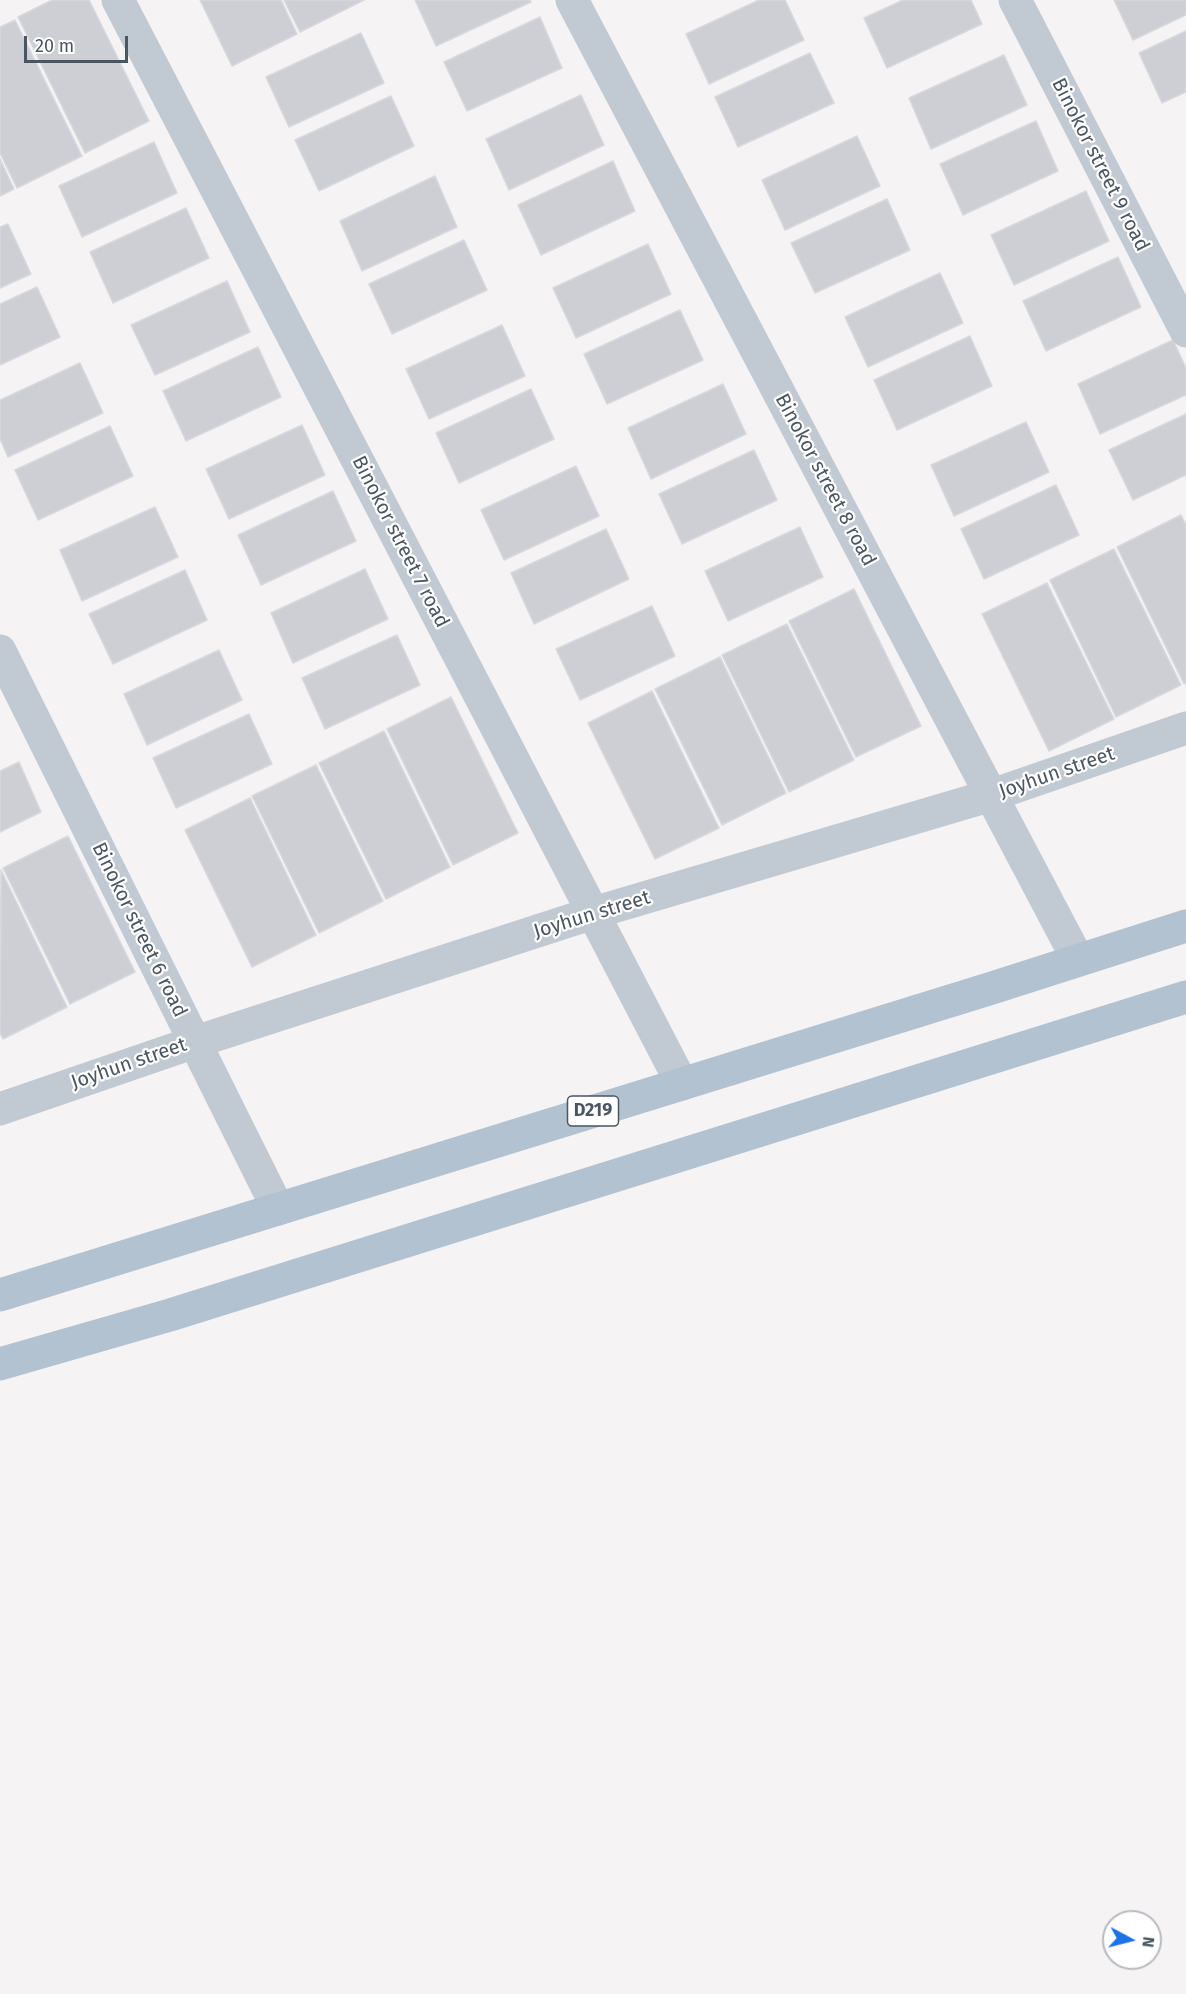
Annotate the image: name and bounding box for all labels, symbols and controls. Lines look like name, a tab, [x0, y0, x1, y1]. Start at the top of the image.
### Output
scale bar	[27, 24, 130, 62]
text: 20 m	[35, 35, 74, 57]
street label: Binokor street 9 road	[1046, 74, 1154, 256]
street label: Binokor street 8 road	[769, 390, 881, 570]
street label: Binokor street 7 road	[346, 452, 454, 632]
street label: Joyhun street	[996, 742, 1118, 804]
street label: Binokor street 6 road	[86, 839, 192, 1021]
street label: Joyhun street	[531, 886, 653, 944]
street label: Joyhun street	[68, 1033, 190, 1095]
road number: D219	[568, 1096, 618, 1126]
north arrow	[1102, 1910, 1162, 1970]
text: N	[1138, 1936, 1158, 1948]

